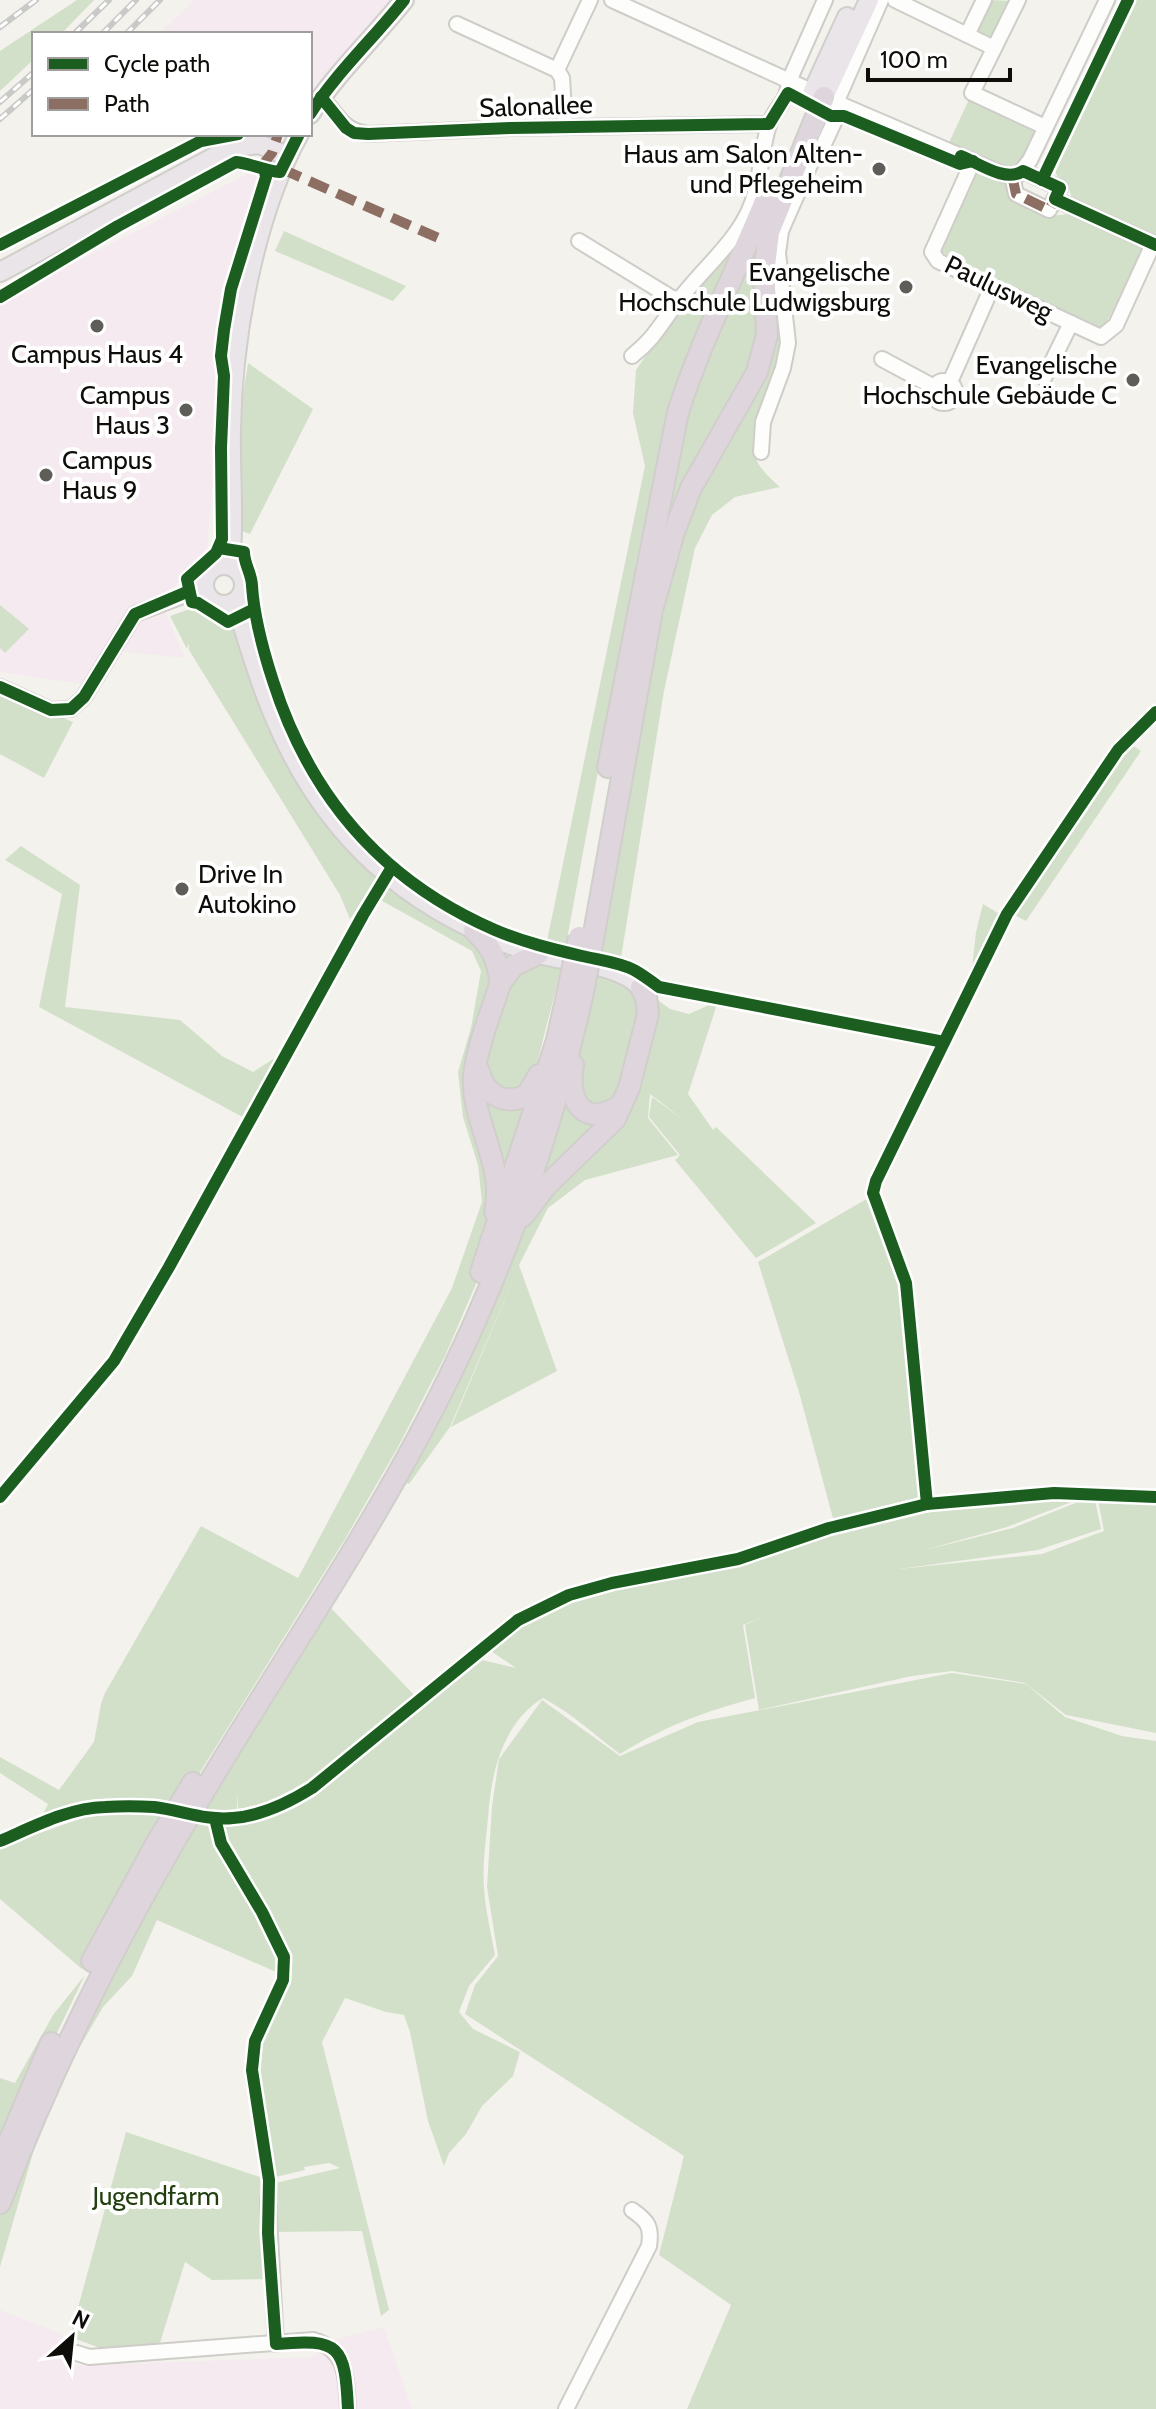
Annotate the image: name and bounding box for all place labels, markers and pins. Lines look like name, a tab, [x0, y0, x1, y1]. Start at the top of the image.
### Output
place label: Haus am Salon Alten- und Pflegeheim	[623, 138, 863, 200]
marker: Haus am Salon Alten- und Pflegeheim	[870, 160, 888, 178]
place label: Evangelische Hochschule Ludwigsburg	[618, 256, 891, 318]
marker: Evangelische Hochschule Ludwigsburg	[897, 278, 915, 296]
marker: Campus Haus 4	[88, 317, 106, 335]
place label: Campus Haus 4	[11, 338, 183, 370]
place label: Evangelische Hochschule Gebäude C	[863, 349, 1117, 411]
marker: Evangelische Hochschule Gebäude C	[1124, 371, 1142, 389]
place label: Campus Haus 3	[80, 379, 170, 441]
marker: Campus Haus 3	[177, 401, 195, 419]
place label: Campus Haus 9	[62, 444, 152, 506]
marker: Campus Haus 9	[37, 466, 55, 484]
place label: Drive In Autokino	[198, 858, 296, 920]
marker: Drive In Autokino	[173, 880, 191, 898]

